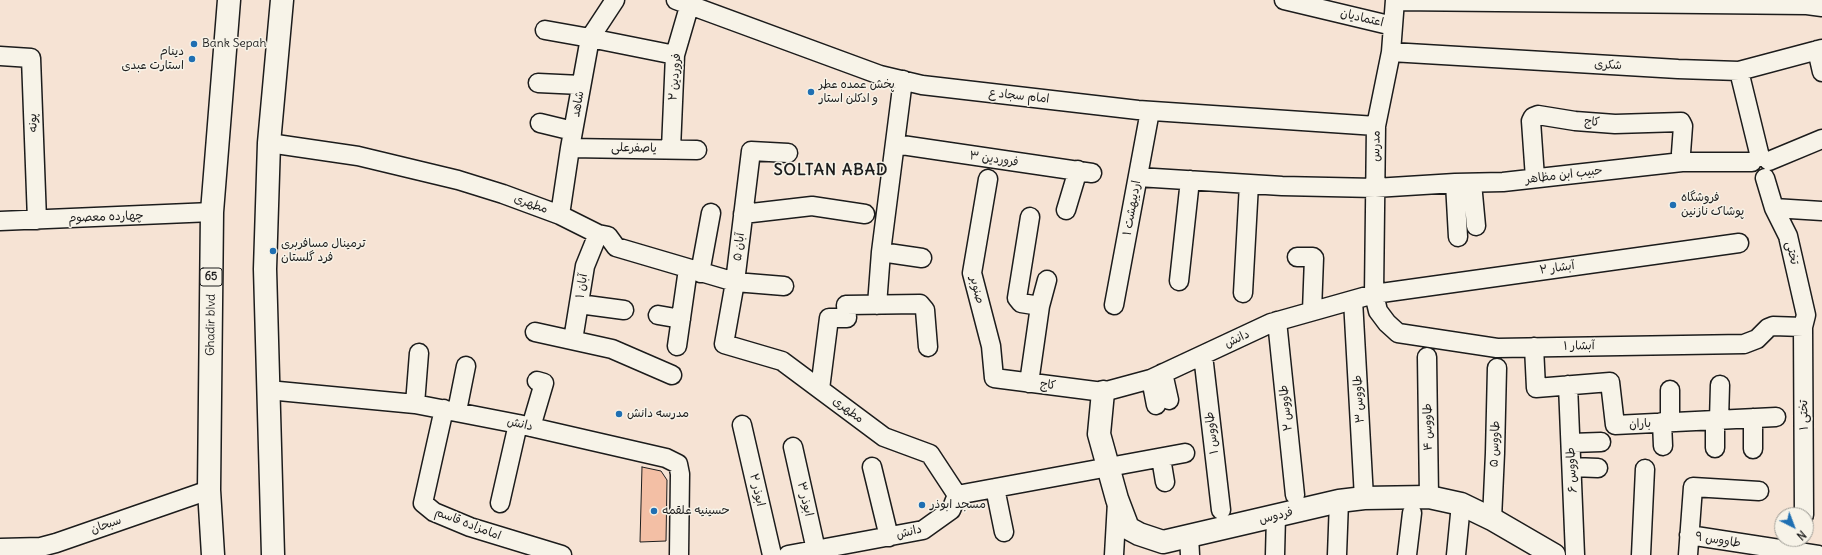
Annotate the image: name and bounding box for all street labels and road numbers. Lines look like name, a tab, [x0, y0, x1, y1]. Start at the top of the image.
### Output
street label: اعتمادیان	[1339, 6, 1385, 30]
street label: فروردین ۲	[666, 53, 684, 101]
street label: شکری	[1594, 57, 1622, 73]
street label: امام سجاد ع	[988, 86, 1050, 106]
street label: شاهد	[569, 90, 587, 118]
street label: پونه	[25, 113, 41, 133]
street label: کاج	[1584, 114, 1600, 130]
street label: مدرس	[1369, 130, 1383, 162]
street label: یاصفرعلی	[611, 140, 657, 156]
street label: فروردین ۳	[969, 148, 1019, 170]
street label: حبیب ابن مظاهر	[1525, 163, 1603, 187]
street label: اردیبهشت ۱	[1120, 179, 1144, 237]
street label: مطهری	[512, 191, 550, 217]
street label: چهارده معصوم	[68, 208, 144, 226]
street label: آبان ۵	[730, 232, 748, 262]
street label: تختی	[1782, 240, 1802, 266]
street label: آبشار ۲	[1539, 258, 1575, 278]
road number: 65	[200, 268, 222, 286]
street label: آبان ۱	[573, 273, 591, 299]
street label: صنوبر	[967, 275, 987, 305]
street label: Ghadir blvd	[203, 294, 219, 356]
street label: دانش	[1222, 327, 1252, 351]
street label: آبشار ۱	[1563, 339, 1595, 353]
street label: طاووس ۳	[1351, 374, 1367, 424]
street label: کاج	[1039, 377, 1057, 393]
street label: طاووس ۲	[1276, 384, 1296, 432]
street label: مطهری	[830, 394, 866, 426]
street label: تختی ۱	[1797, 400, 1811, 430]
street label: طاووس ۴	[1420, 403, 1436, 451]
street label: طاووس ۱	[1202, 411, 1222, 455]
street label: دانش	[506, 414, 534, 434]
street label: باران	[1629, 416, 1651, 432]
street label: طاووس ۵	[1487, 420, 1503, 468]
street label: طاووس ۶	[1564, 447, 1580, 493]
street label: ابوذر ۲	[746, 472, 768, 508]
street label: ابوذر ۳	[794, 480, 816, 518]
street label: امامزاده قاسم	[433, 505, 503, 543]
street label: فردوس	[1258, 505, 1294, 527]
street label: سبحان	[89, 513, 123, 537]
street label: دانش	[895, 522, 923, 542]
street label: طاووس ۹	[1694, 529, 1742, 551]

